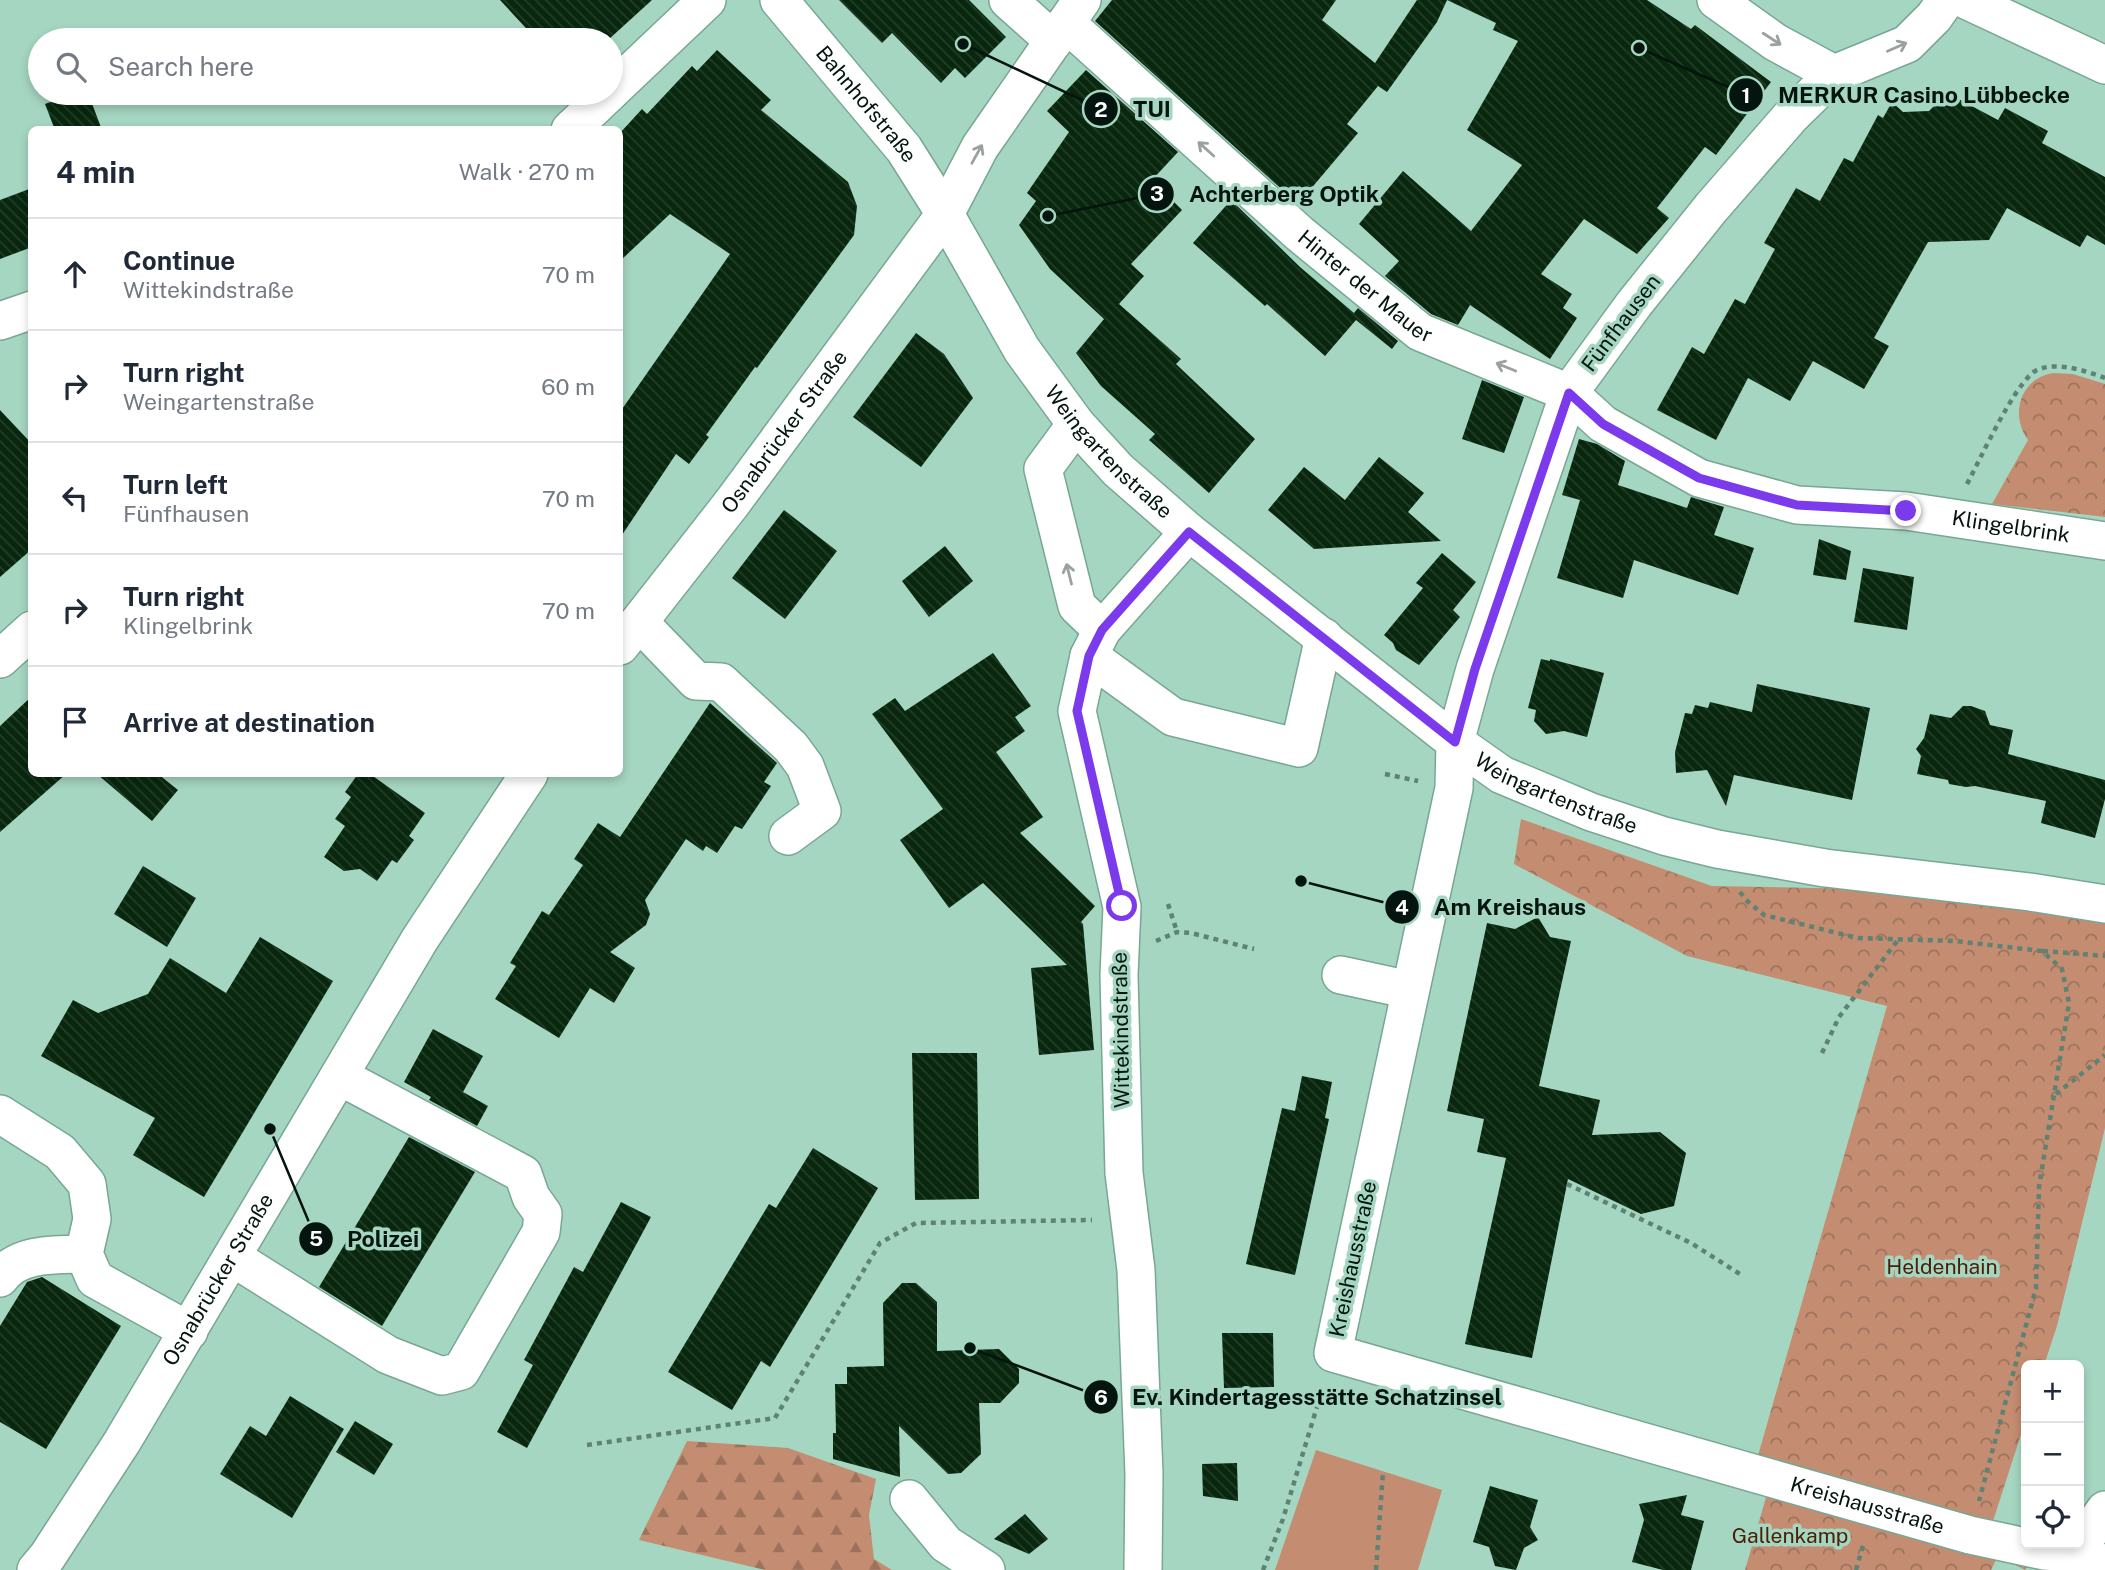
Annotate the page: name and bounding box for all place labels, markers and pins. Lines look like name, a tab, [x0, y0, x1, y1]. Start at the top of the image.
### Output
callout: MERKUR Casino Lübbecke	[1729, 73, 2084, 117]
callout: TUI	[1084, 87, 1185, 131]
callout: Achterberg Optik	[1140, 172, 1393, 216]
callout: Am Kreishaus	[1385, 885, 1600, 929]
callout: Polizei	[298, 1217, 433, 1261]
callout: Ev. Kindertagesstätte Schatzinsel	[1083, 1375, 1516, 1419]

